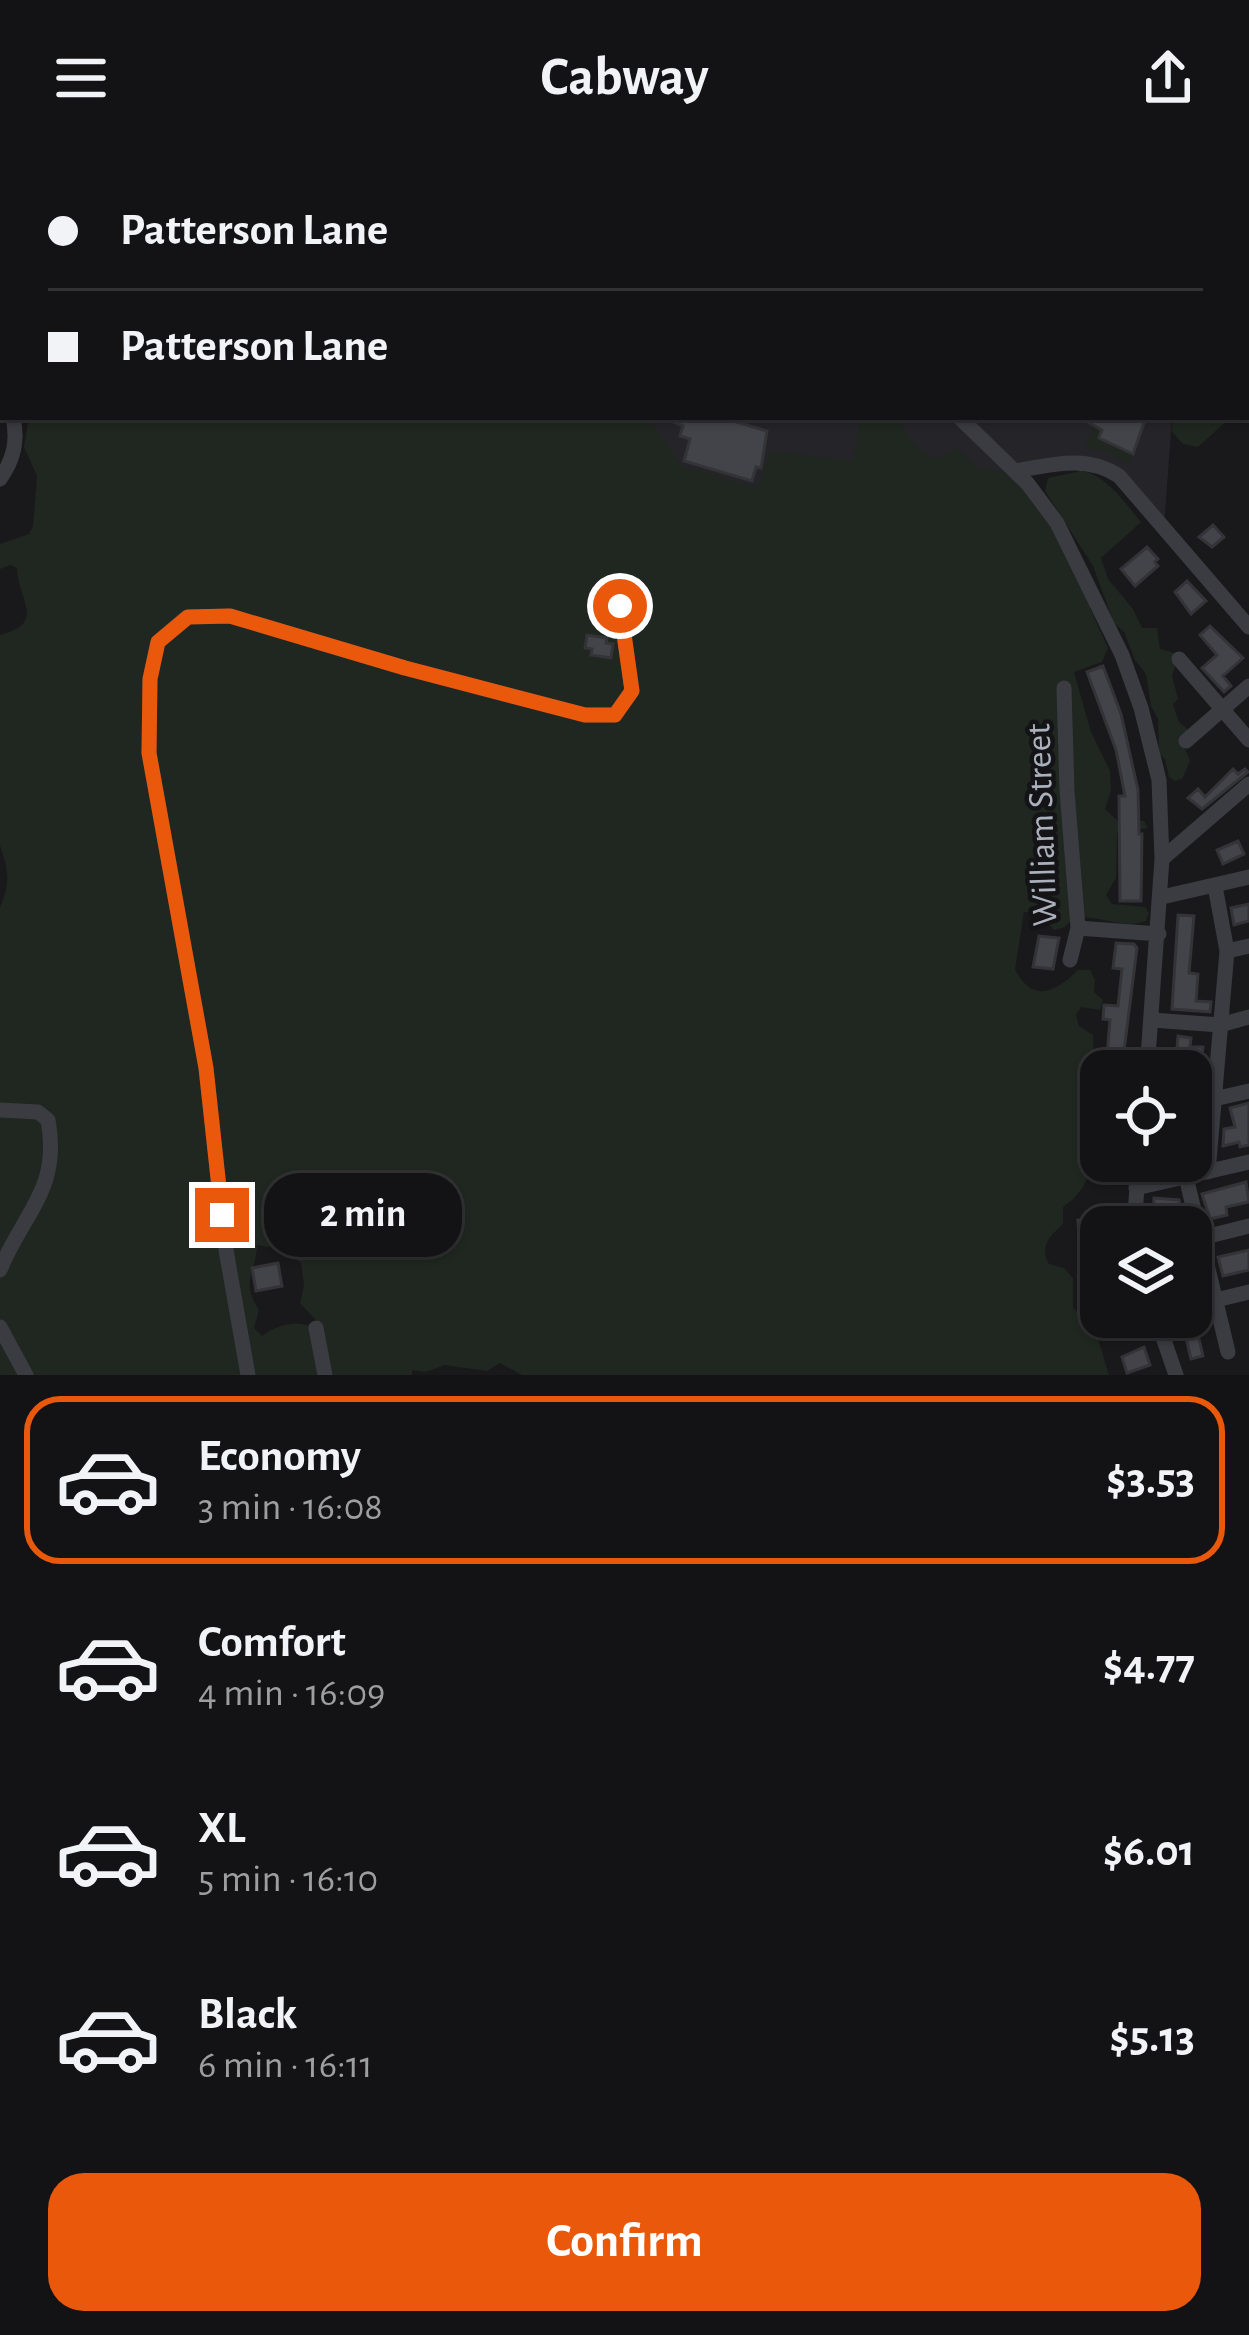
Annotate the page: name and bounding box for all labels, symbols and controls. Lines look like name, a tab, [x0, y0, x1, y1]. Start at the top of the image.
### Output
icon: menu	[48, 45, 114, 111]
icon: share	[1135, 45, 1201, 111]
text: Cabway	[540, 51, 709, 105]
text: Patterson Lane	[120, 208, 388, 253]
text: Patterson Lane	[120, 324, 388, 369]
route start	[593, 579, 647, 633]
street label: William Street	[1020, 722, 1064, 927]
map controls	[1080, 1050, 1212, 1338]
button: locate	[1080, 1050, 1212, 1182]
callout: 2 min	[264, 1173, 462, 1257]
route end	[195, 1188, 249, 1242]
text: 2 min	[320, 1195, 406, 1234]
button: layers	[1080, 1206, 1212, 1338]
icon: car	[54, 1426, 162, 1534]
text: Economy	[198, 1434, 361, 1479]
text: $3.53	[1106, 1457, 1195, 1502]
text: 3 min · 16:08	[198, 1488, 383, 1527]
icon: car	[54, 1612, 162, 1720]
text: Comfort	[198, 1620, 346, 1665]
text: $4.77	[1103, 1643, 1195, 1688]
text: 4 min · 16:09	[198, 1674, 385, 1713]
icon: car	[54, 1798, 162, 1906]
text: XL	[198, 1806, 246, 1851]
text: $6.01	[1103, 1829, 1195, 1874]
text: 5 min · 16:10	[198, 1860, 378, 1899]
icon: car	[54, 1984, 162, 2092]
text: Black	[198, 1992, 297, 2037]
text: $5.13	[1109, 2015, 1195, 2060]
text: 6 min · 16:11	[198, 2046, 373, 2085]
button: Confirm	[48, 2173, 1201, 2311]

